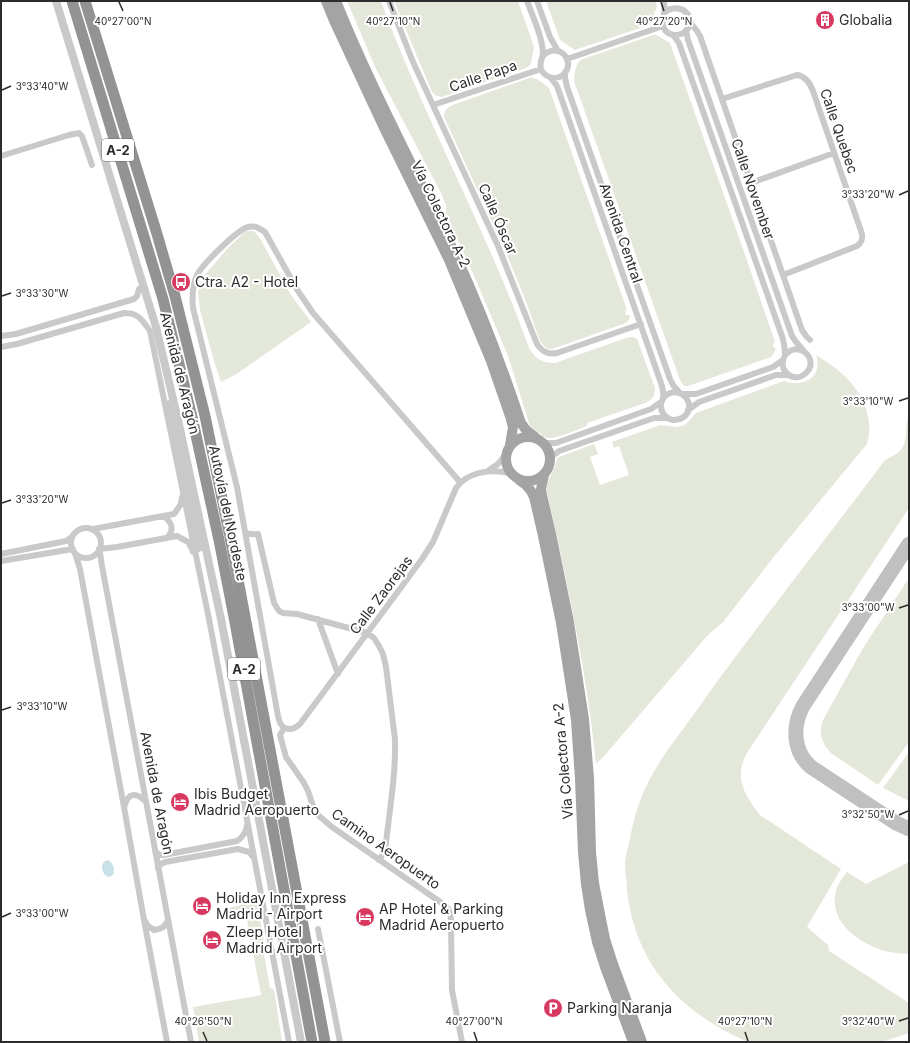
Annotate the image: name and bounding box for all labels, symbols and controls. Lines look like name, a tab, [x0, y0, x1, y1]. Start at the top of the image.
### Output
building icon: Globalia	[814, 9, 836, 31]
place label: Globalia	[839, 11, 892, 28]
text: 40°27'00"N	[95, 15, 151, 27]
text: 40°27'10"N	[366, 15, 420, 27]
text: 40°27'20"N	[636, 15, 692, 27]
street label: Calle Papa	[447, 56, 519, 95]
text: 3°33'40"W	[16, 80, 68, 92]
street label: Calle Quebec	[817, 86, 862, 176]
street label: Calle November	[728, 136, 779, 242]
road number: A-2	[102, 139, 134, 161]
street label: Vía Colectora A-2	[408, 158, 475, 270]
street label: Calle Óscar	[475, 180, 522, 257]
street label: Avenida Central	[596, 181, 646, 285]
text: 3°33'20"W	[842, 188, 895, 200]
bus stop icon: Ctra. A2 - Hotel	[170, 271, 192, 293]
place label: Ctra. A2 - Hotel	[195, 273, 298, 290]
text: 3°33'30"W	[16, 287, 69, 299]
street label: Avenida de Aragón	[157, 310, 204, 436]
text: 3°33'10"W	[843, 395, 894, 407]
street label: Autovía del Nordeste	[206, 443, 251, 582]
text: 3°33'20"W	[16, 493, 69, 505]
street label: Calle Zaorejas	[346, 552, 416, 637]
text: 3°33'00"W	[841, 601, 895, 613]
road number: A-2	[228, 658, 260, 680]
text: 3°33'10"W	[17, 700, 68, 712]
street label: Vía Colectora A-2	[549, 702, 576, 820]
street label: Avenida de Aragón	[137, 730, 178, 856]
place label: Ibis Budget Madrid Aeropuerto	[194, 785, 319, 818]
hotel icon: Ibis Budget Madrid Aeropuerto	[169, 791, 191, 813]
street label: Camino Aeropuerto	[329, 805, 444, 893]
text: 3°32'50"W	[842, 808, 895, 820]
place label: Holiday Inn Express Madrid - Airport	[216, 889, 346, 922]
hotel icon: Holiday Inn Express Madrid - Airport	[191, 895, 213, 917]
place label: AP Hotel & Parking Madrid Aeropuerto	[379, 900, 504, 933]
hotel icon: AP Hotel & Parking Madrid Aeropuerto	[354, 906, 376, 928]
text: 3°33'00"W	[15, 907, 69, 919]
place label: Zleep Hotel Madrid Airport	[226, 923, 323, 956]
hotel icon: Zleep Hotel Madrid Airport	[201, 929, 223, 951]
parking icon: Parking Naranja	[542, 997, 564, 1019]
place label: Parking Naranja	[567, 999, 672, 1016]
text: 40°26'50"N	[174, 1015, 232, 1027]
text: 40°27'00"N	[446, 1015, 502, 1027]
text: 40°27'10"N	[718, 1015, 772, 1027]
text: 3°32'40"W	[842, 1015, 894, 1027]

